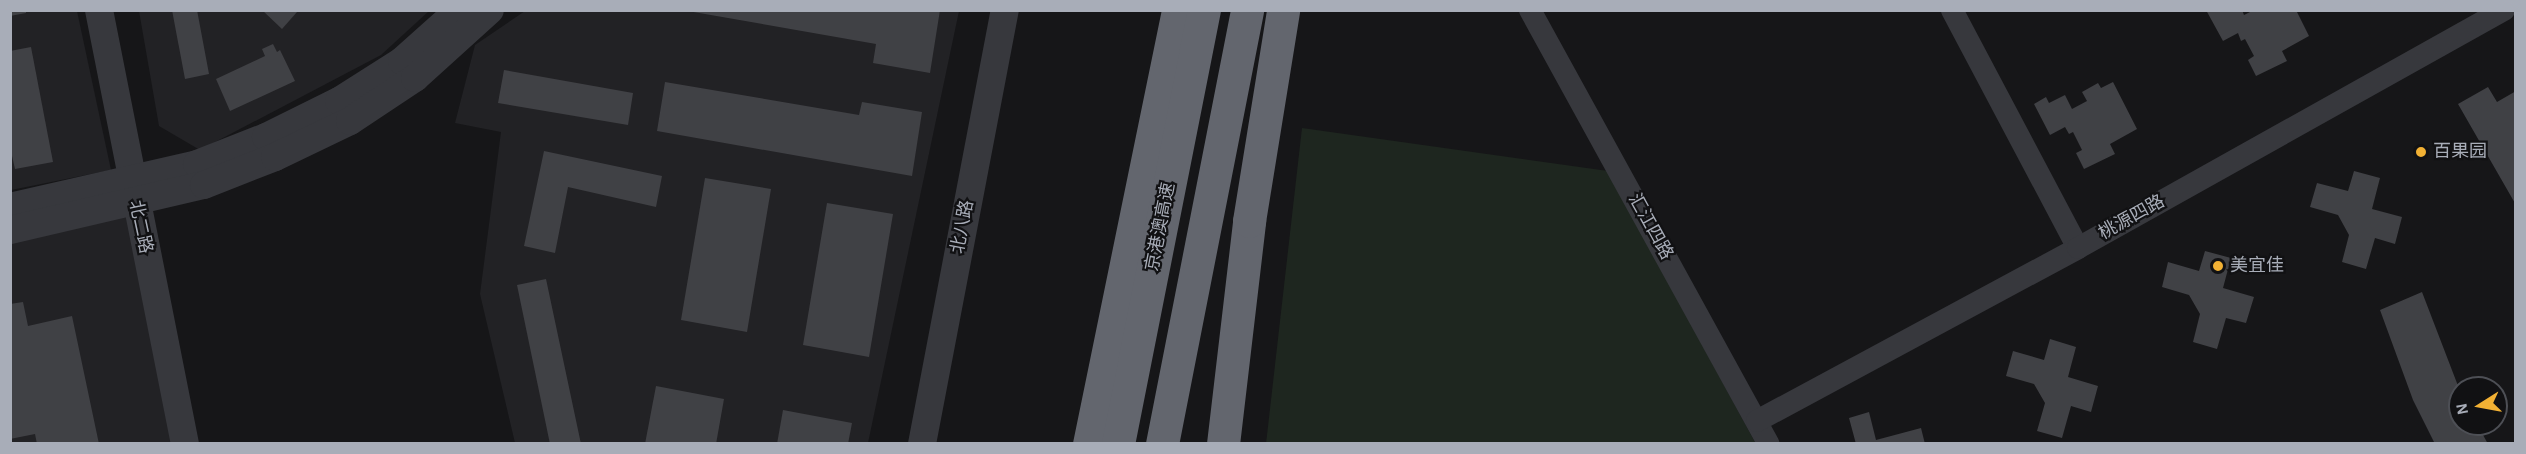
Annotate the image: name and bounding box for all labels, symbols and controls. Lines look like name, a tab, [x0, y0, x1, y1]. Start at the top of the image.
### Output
place label: 百果园	[2433, 141, 2487, 163]
marker: 百果园	[2414, 145, 2428, 159]
street label: 京港澳高速	[1142, 181, 1180, 273]
street label: 汇江四路	[1623, 190, 1677, 264]
street label: 桃源四路	[2095, 191, 2169, 245]
street label: 北二路	[124, 198, 156, 256]
street label: 北八路	[947, 198, 979, 256]
place label: 美宜佳	[2230, 255, 2284, 277]
marker: 美宜佳	[2211, 259, 2225, 273]
north arrow	[2448, 376, 2508, 436]
text: N	[2453, 402, 2471, 416]

